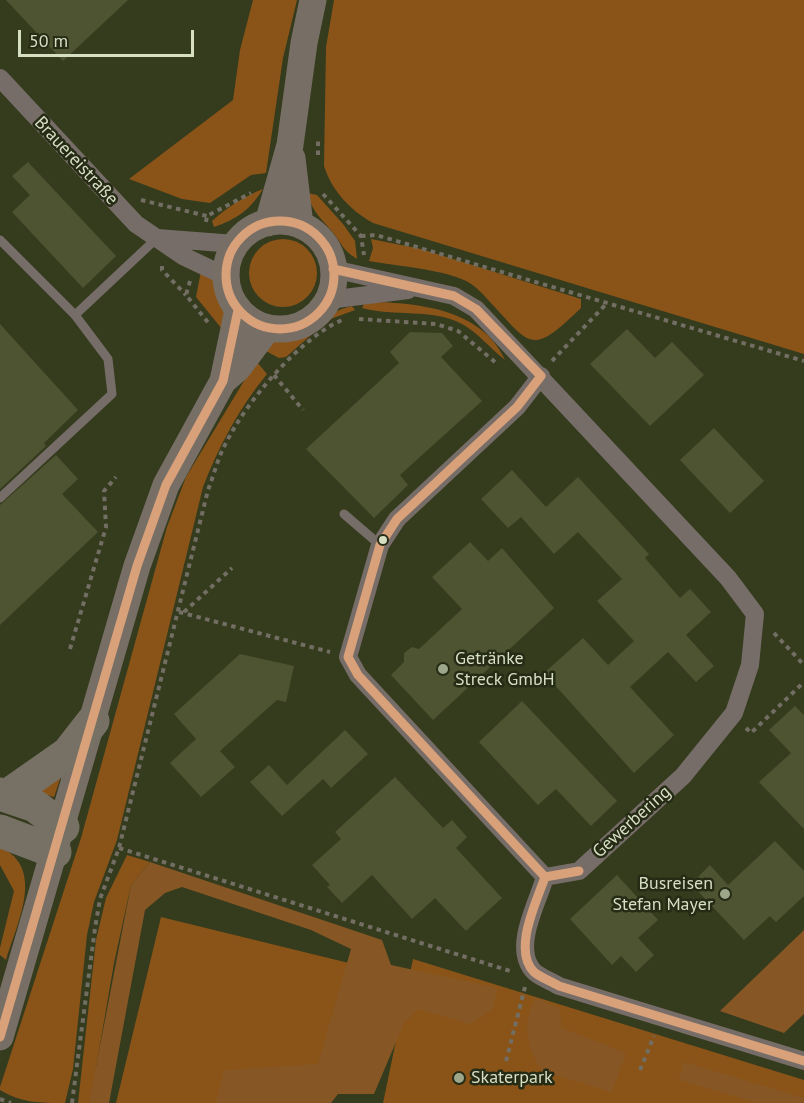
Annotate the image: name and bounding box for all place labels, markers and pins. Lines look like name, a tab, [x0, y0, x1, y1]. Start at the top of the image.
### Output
unlabelled marker	[377, 534, 389, 546]
place label: Getränke Streck GmbH	[455, 648, 555, 690]
marker: Getränke Streck GmbH	[436, 662, 450, 676]
place label: Busreisen Stefan Mayer	[612, 873, 713, 916]
marker: Busreisen Stefan Mayer	[718, 887, 732, 901]
place label: Skaterpark	[471, 1067, 553, 1089]
marker: Skaterpark	[452, 1071, 466, 1085]

